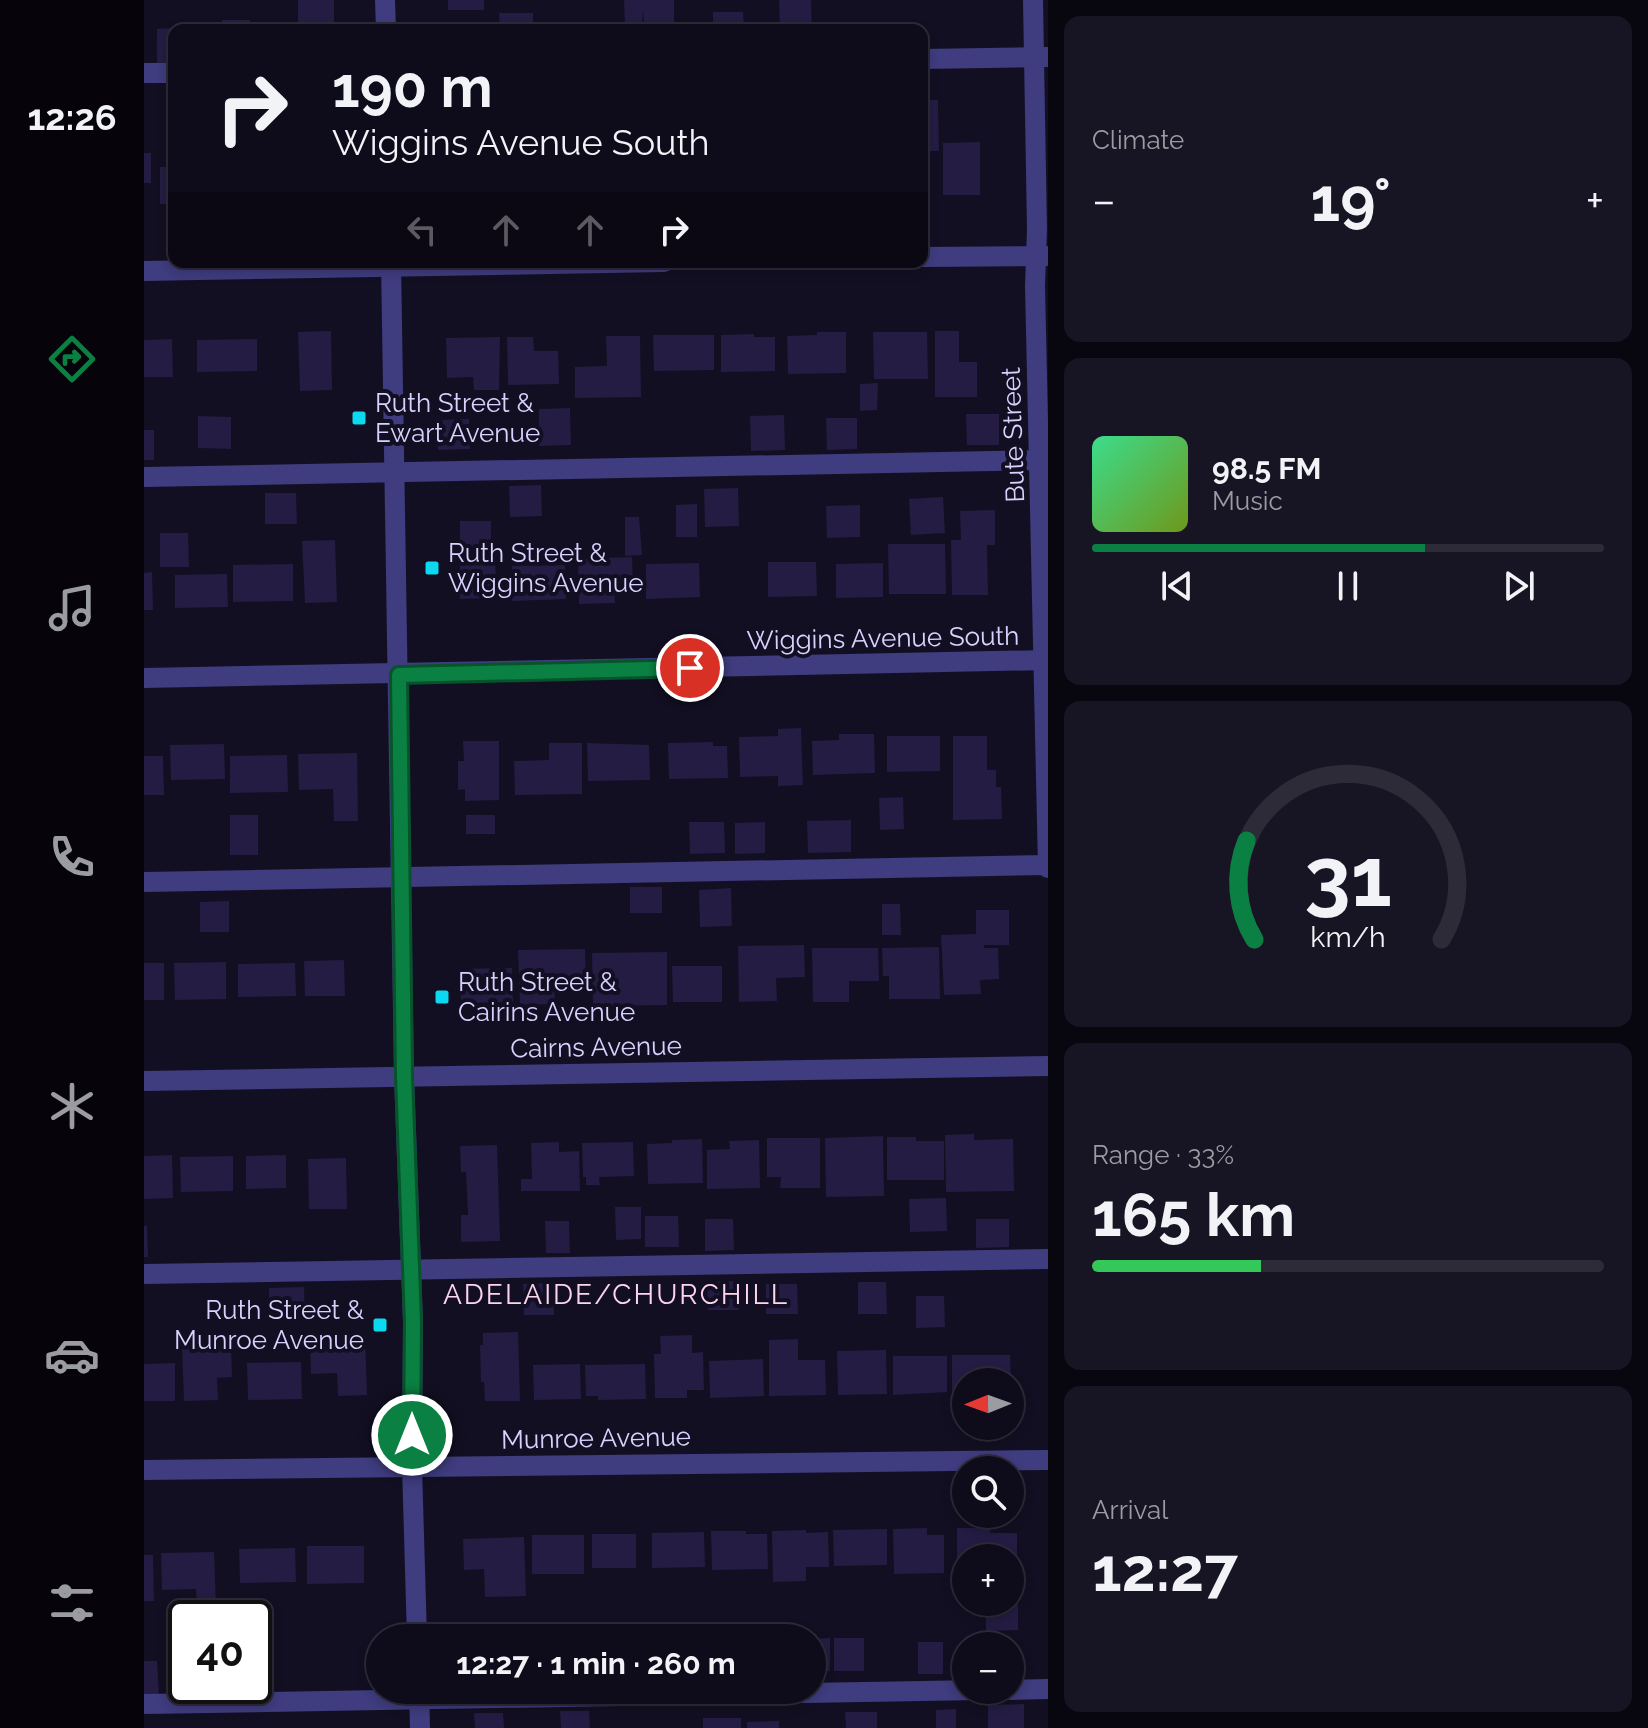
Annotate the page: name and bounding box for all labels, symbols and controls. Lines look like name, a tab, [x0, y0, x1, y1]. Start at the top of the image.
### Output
text: 190 m	[332, 54, 493, 120]
icon: right	[200, 56, 304, 160]
text: 12:26	[27, 96, 117, 138]
text: Wiggins Avenue South	[332, 121, 710, 163]
text: Climate	[1092, 125, 1184, 155]
text: 19°	[1311, 165, 1391, 235]
text: −	[1092, 175, 1116, 226]
text: +	[1586, 175, 1604, 226]
icon: left	[400, 208, 444, 252]
icon: ahead	[484, 208, 528, 252]
icon: ahead	[568, 208, 612, 252]
icon: right	[652, 208, 696, 252]
icon: directions	[44, 331, 100, 387]
street label: Bute Street	[996, 367, 1030, 503]
place label: Ruth Street & Ewart Avenue	[375, 388, 540, 448]
marker: Ruth Street & Ewart Avenue	[350, 409, 368, 427]
text: 98.5 FM	[1212, 451, 1322, 486]
text: Music	[1212, 486, 1283, 516]
place label: Ruth Street & Wiggins Avenue	[448, 538, 643, 598]
marker: Ruth Street & Wiggins Avenue	[423, 559, 441, 577]
icon: previous	[1155, 564, 1199, 608]
icon: pause	[1326, 564, 1370, 608]
icon: next	[1497, 564, 1541, 608]
icon: music	[44, 580, 100, 636]
street label: Wiggins Avenue South	[746, 621, 1020, 655]
pin	[656, 634, 724, 702]
icon: arrive	[668, 646, 712, 690]
text: 31	[1304, 828, 1392, 925]
icon: phone	[44, 829, 100, 885]
text: km/h	[1310, 920, 1386, 954]
place label: Ruth Street & Cairins Avenue	[458, 967, 635, 1027]
marker: Ruth Street & Cairins Avenue	[433, 988, 451, 1006]
street label: Cairns Avenue	[510, 1031, 682, 1063]
icon: climate	[44, 1078, 100, 1134]
text: Range · 33%	[1092, 1140, 1234, 1170]
text: 165 km	[1092, 1180, 1295, 1250]
district label: ADELAIDE/CHURCHILL	[443, 1278, 789, 1311]
place label: Ruth Street & Munroe Avenue	[174, 1295, 365, 1355]
marker: Ruth Street & Munroe Avenue	[371, 1316, 389, 1334]
icon: car	[44, 1327, 100, 1383]
north arrow	[952, 1368, 1024, 1440]
map controls	[952, 1368, 1024, 1704]
position arrow	[370, 1393, 454, 1477]
street label: Munroe Avenue	[501, 1421, 691, 1455]
button: search	[952, 1456, 1024, 1528]
text: Arrival	[1092, 1495, 1168, 1525]
text: 12:27	[1092, 1535, 1238, 1605]
button: +	[952, 1544, 1024, 1616]
icon: filters	[44, 1575, 100, 1631]
speed limit sign: 40	[168, 1600, 272, 1704]
button: −	[952, 1632, 1024, 1704]
text: 12:27 · 1 min · 260 m	[456, 1646, 736, 1681]

